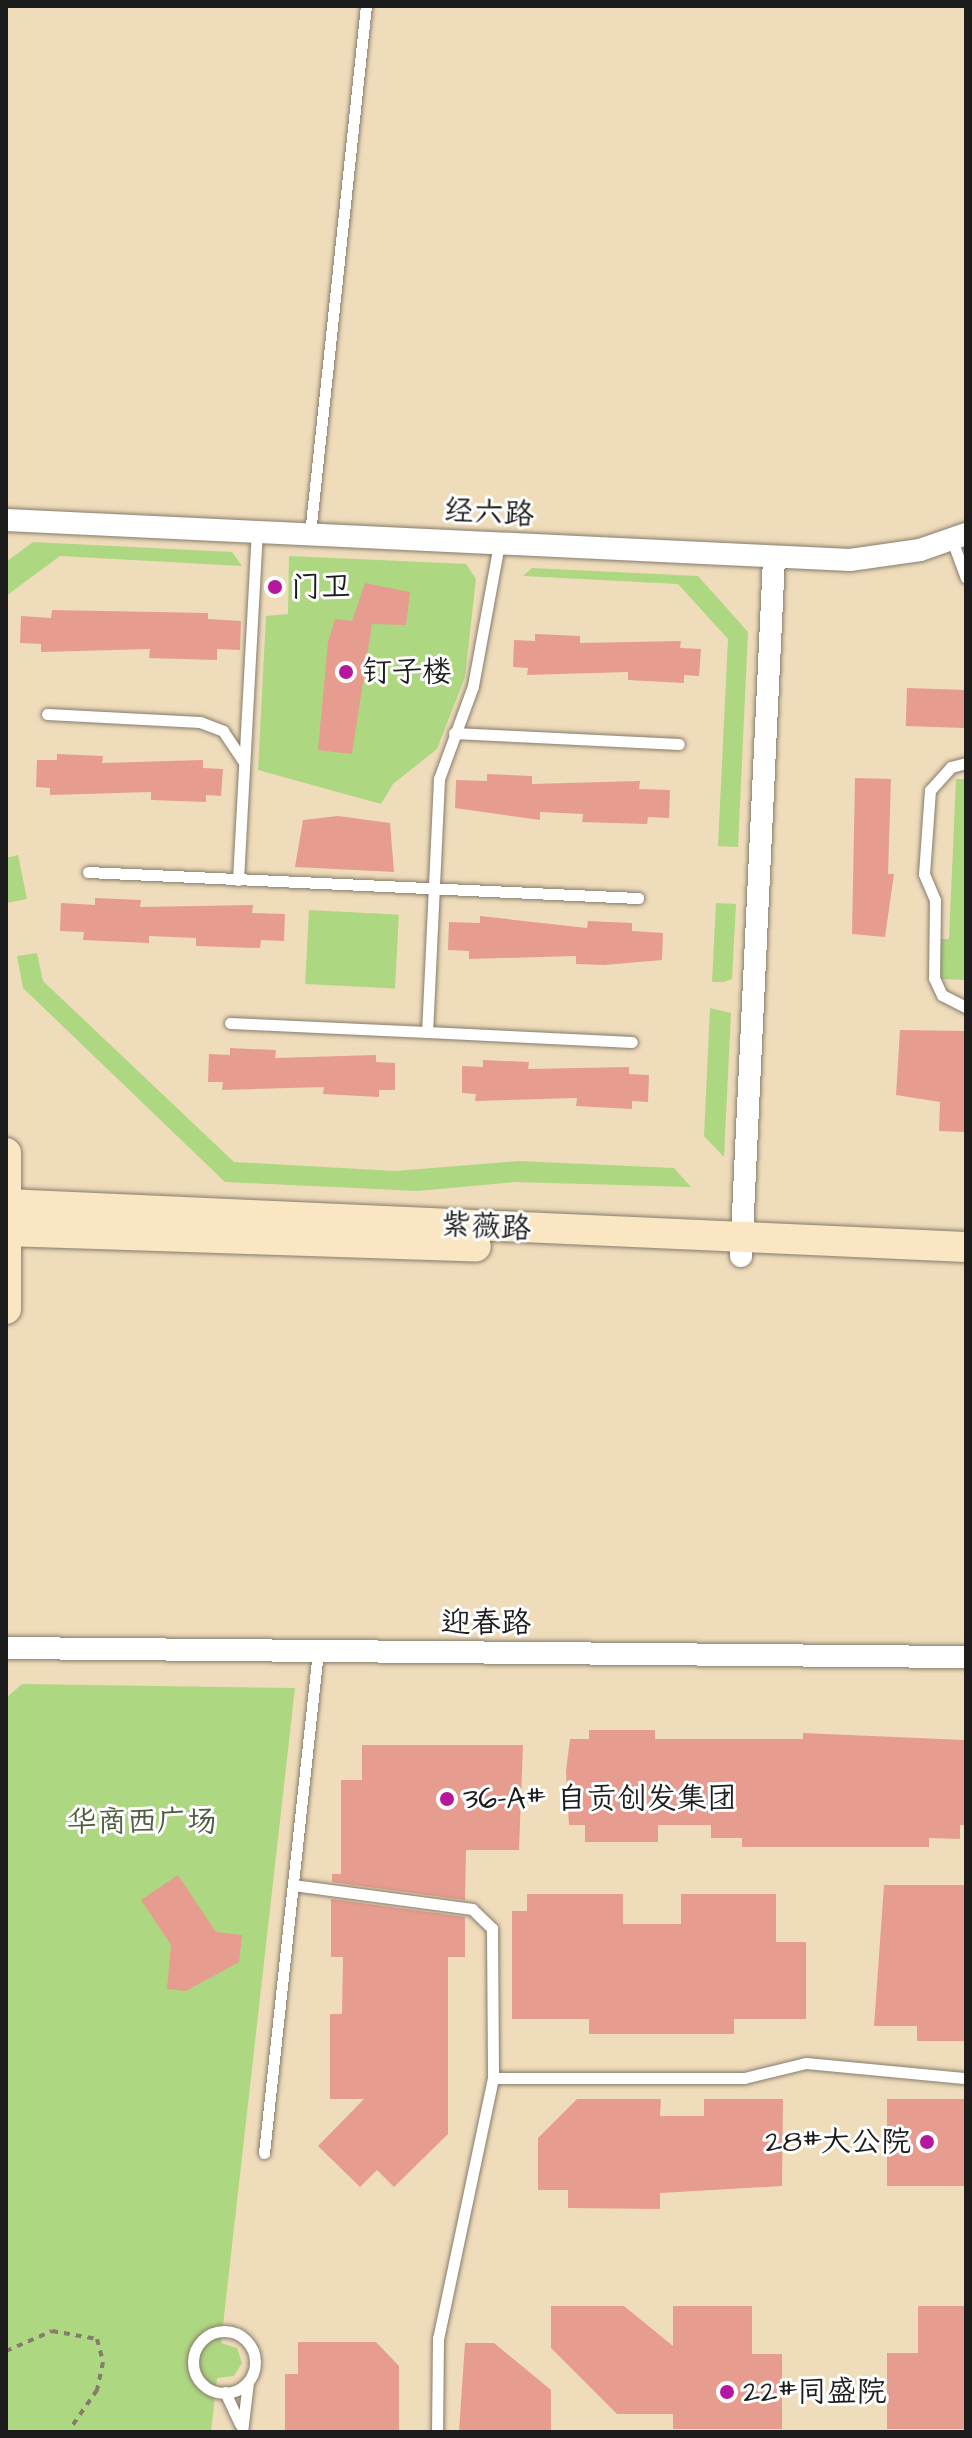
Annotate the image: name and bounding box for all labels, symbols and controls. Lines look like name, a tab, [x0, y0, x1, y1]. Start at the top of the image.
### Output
street label: 经六路	[443, 493, 535, 533]
place label: 门卫	[291, 569, 351, 605]
marker: 门卫	[266, 578, 284, 596]
place label: 钉子楼	[362, 654, 452, 690]
marker: 钉子楼	[337, 663, 355, 681]
street label: 紫薇路	[440, 1207, 532, 1247]
street label: 迎春路	[441, 1605, 531, 1641]
place label: 36-A# 自贡创发集团	[463, 1781, 737, 1817]
marker: 36-A# 自贡创发集团	[438, 1790, 456, 1808]
park label: 华商西广场	[67, 1804, 217, 1840]
place label: 28#大公院	[765, 2124, 911, 2160]
marker: 28#大公院	[918, 2133, 936, 2151]
place label: 22#同盛院	[743, 2374, 886, 2410]
marker: 22#同盛院	[718, 2383, 736, 2401]

